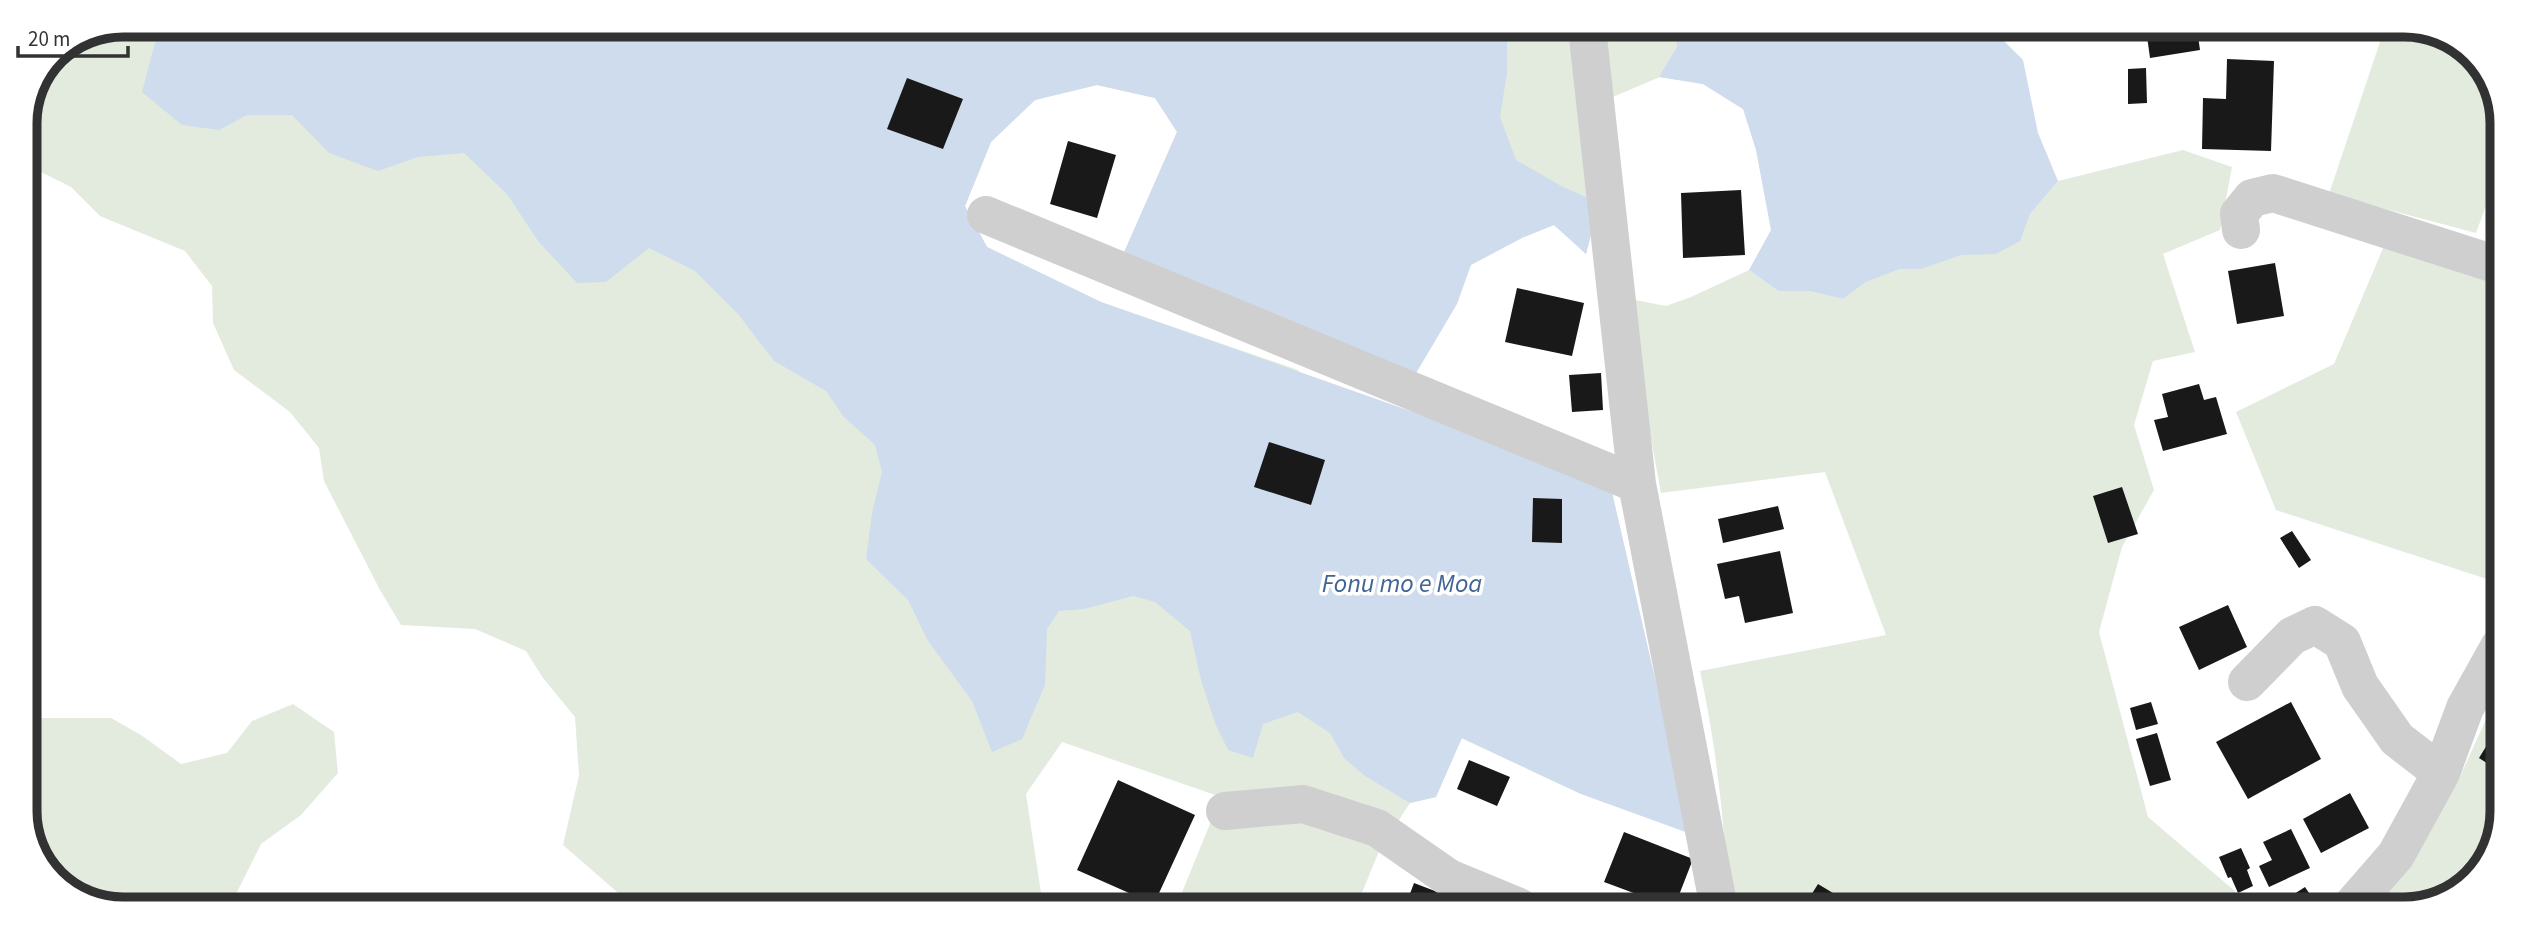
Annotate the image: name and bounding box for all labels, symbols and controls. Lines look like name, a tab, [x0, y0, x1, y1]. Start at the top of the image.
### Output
scale bar	[18, 14, 128, 58]
text: 20 m	[28, 24, 70, 54]
water label: Fonu mo e Moa	[1322, 565, 1482, 602]

